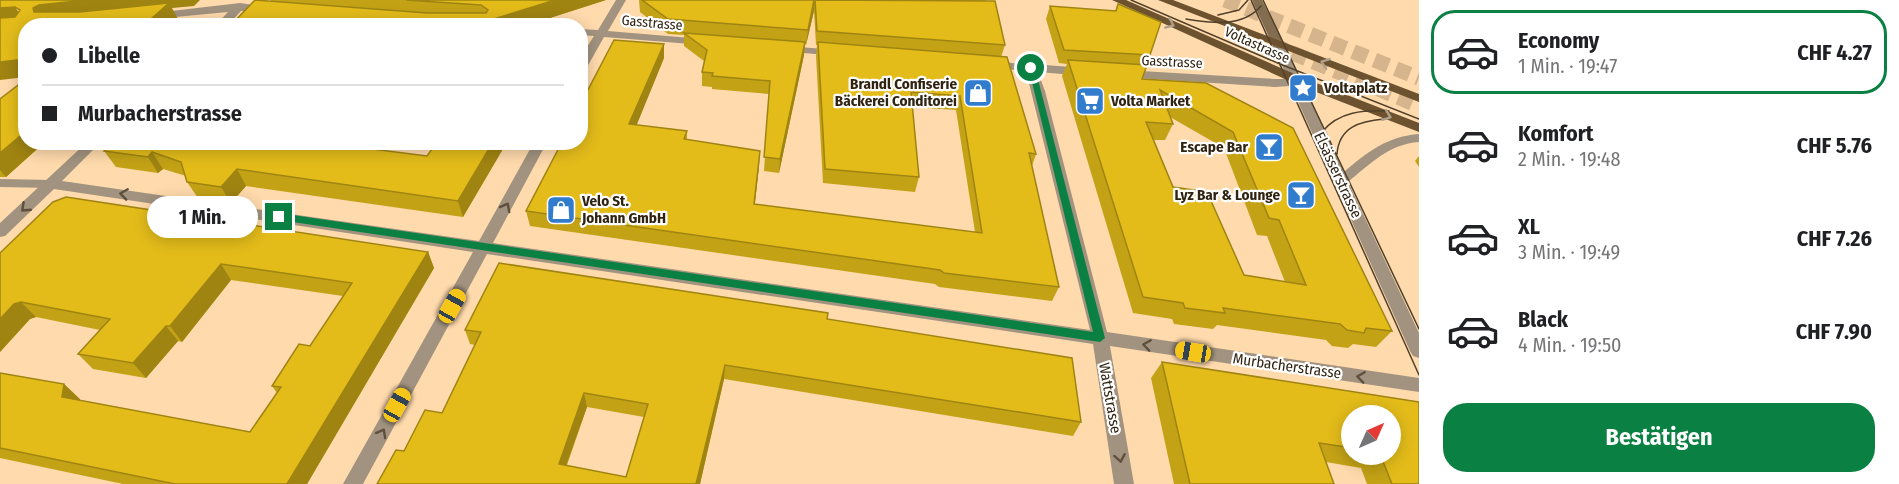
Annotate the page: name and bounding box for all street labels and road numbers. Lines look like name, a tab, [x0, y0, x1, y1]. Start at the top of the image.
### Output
street label: Gasstrasse	[621, 12, 683, 34]
street label: Voltastrasse	[1222, 23, 1292, 67]
street label: Gasstrasse	[1141, 52, 1203, 72]
street label: Elsässerstrasse	[1310, 129, 1366, 221]
street label: Murbacherstrasse	[1232, 349, 1342, 383]
street label: Wattstrasse	[1095, 361, 1125, 435]

